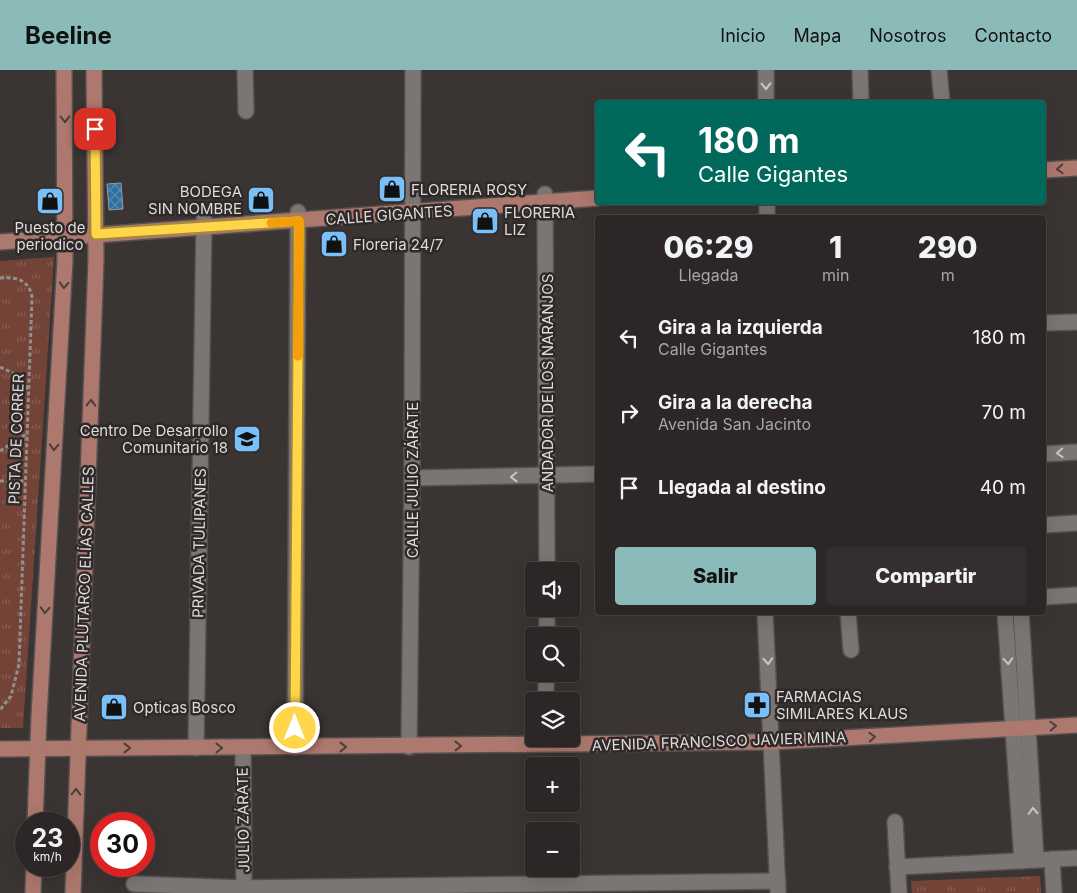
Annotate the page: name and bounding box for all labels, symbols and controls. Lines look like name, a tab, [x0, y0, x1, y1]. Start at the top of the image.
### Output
text: Beeline	[25, 21, 112, 50]
text: Inicio	[720, 25, 766, 46]
text: Mapa	[794, 25, 841, 46]
text: Nosotros	[869, 25, 947, 46]
text: Contacto	[975, 25, 1052, 46]
one-way arrow	[761, 83, 771, 91]
pin	[74, 108, 116, 150]
one-way arrow	[59, 115, 70, 123]
icon: arrive	[81, 115, 109, 143]
text: 180 m	[698, 119, 800, 161]
icon: left	[615, 120, 680, 185]
text: Calle Gigantes	[698, 161, 848, 187]
one-way arrow	[1056, 163, 1064, 174]
shop icon: FLORERIA ROSY	[377, 174, 407, 204]
place label: FLORERIA ROSY	[411, 180, 527, 199]
place label: BODEGA SIN NOMBRE	[148, 182, 242, 218]
shop icon: BODEGA SIN NOMBRE	[246, 185, 276, 215]
shop icon: Puesto de periodico	[35, 186, 65, 216]
street label: CALLE GIGANTES	[325, 201, 453, 229]
place label: FLORERIA LIZ	[504, 203, 575, 239]
shop icon: FLORERIA LIZ	[470, 206, 500, 236]
place label: Puesto de periodico	[14, 218, 86, 254]
shop icon: Floreria 24/7	[319, 229, 349, 259]
text: 06:29	[663, 229, 754, 265]
text: 1	[829, 229, 842, 265]
text: 290	[918, 229, 978, 265]
place label: Floreria 24/7	[353, 235, 443, 254]
text: Llegada	[679, 265, 738, 285]
text: min	[822, 265, 849, 285]
text: m	[941, 265, 955, 285]
street label: ANDADOR DE LOS NARANJOS	[538, 274, 557, 492]
one-way arrow	[58, 281, 69, 289]
text: Gira a la izquierda	[658, 316, 823, 339]
icon: left	[615, 324, 643, 352]
text: 180 m	[973, 326, 1026, 349]
text: Calle Gigantes	[658, 339, 767, 359]
street label: PISTA DE CORRER	[4, 373, 28, 505]
text: Gira a la derecha	[658, 391, 813, 414]
one-way arrow	[85, 398, 96, 406]
icon: right	[615, 399, 643, 427]
text: 70 m	[982, 401, 1026, 424]
street label: CALLE JULIO ZÁRATE	[403, 402, 422, 558]
text: Avenida San Jacinto	[658, 414, 811, 434]
place label: Centro De Desarrollo Comunitario 18	[80, 421, 228, 457]
school or university icon: Centro De Desarrollo Comunitario 18	[232, 424, 262, 454]
one-way arrow	[49, 444, 60, 452]
one-way arrow	[1056, 448, 1064, 459]
street label: AVENIDA PLUTARCO ELÍAS CALLES	[70, 466, 98, 722]
street label: PRIVADA TULIPANES	[188, 468, 210, 618]
one-way arrow	[510, 471, 518, 482]
icon: arrive	[615, 474, 643, 502]
text: Llegada al destino	[658, 476, 826, 499]
text: 40 m	[980, 476, 1026, 499]
button: Salir	[615, 547, 816, 605]
button: Compartir	[826, 547, 1026, 605]
map controls	[525, 562, 580, 877]
button: sound	[525, 562, 580, 617]
one-way arrow	[40, 606, 51, 614]
button: search	[525, 627, 580, 682]
one-way arrow	[762, 657, 773, 665]
one-way arrow	[1002, 657, 1013, 665]
place label: FARMACIAS SIMILARES KLAUS	[776, 687, 908, 723]
pharmacy icon: FARMACIAS SIMILARES KLAUS	[742, 690, 772, 720]
shop icon: Opticas Bosco	[99, 692, 129, 722]
button: layers	[525, 692, 580, 747]
place label: Opticas Bosco	[133, 698, 236, 717]
position arrow	[268, 701, 320, 753]
one-way arrow	[1049, 721, 1057, 732]
street label: AVENIDA FRANCISCO JAVIER MINA	[592, 727, 846, 755]
one-way arrow	[869, 731, 877, 742]
one-way arrow	[454, 741, 462, 751]
one-way arrow	[215, 742, 223, 753]
one-way arrow	[340, 742, 348, 752]
one-way arrow	[123, 743, 131, 753]
button: +	[525, 757, 580, 812]
street label: JULIO ZÁRATE	[233, 767, 253, 873]
one-way arrow	[71, 788, 82, 796]
one-way arrow	[1028, 807, 1039, 815]
speed limit sign: 30	[90, 812, 155, 877]
button: −	[525, 822, 580, 877]
text: 23	[32, 823, 63, 853]
text: km/h	[33, 849, 62, 864]

